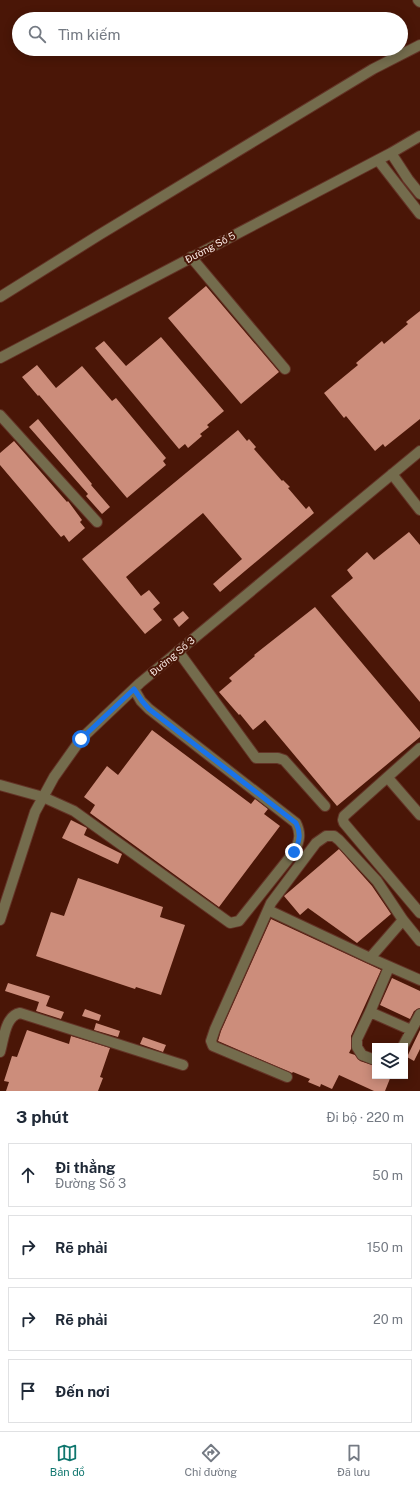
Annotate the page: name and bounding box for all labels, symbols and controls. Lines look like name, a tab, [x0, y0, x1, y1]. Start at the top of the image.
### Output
search box	[12, 12, 408, 56]
icon: search	[26, 23, 48, 45]
text: Tìm kiếm	[58, 26, 120, 43]
street label: Đường Số 5	[183, 229, 237, 265]
street label: Đường Số 3	[147, 634, 197, 678]
route start	[72, 730, 90, 748]
route end	[285, 843, 303, 861]
map controls	[372, 1043, 408, 1079]
button: layers	[372, 1043, 408, 1079]
text: 3 phút	[16, 1107, 69, 1127]
text: Đi bộ · 220 m	[326, 1110, 404, 1125]
text: Đi thẳng	[55, 1159, 116, 1176]
icon: ahead	[17, 1164, 39, 1186]
text: 50 m	[372, 1168, 403, 1183]
text: Đường Số 3	[55, 1176, 126, 1191]
icon: right	[17, 1236, 39, 1258]
text: Rẽ phải	[55, 1239, 108, 1256]
text: 150 m	[367, 1240, 403, 1255]
icon: right	[17, 1308, 39, 1330]
text: Rẽ phải	[55, 1311, 108, 1328]
text: 20 m	[373, 1312, 403, 1327]
icon: arrive	[17, 1380, 39, 1402]
text: Đến nơi	[55, 1383, 110, 1400]
tab: Bản đồ	[50, 1442, 85, 1478]
tab: Chỉ đường	[185, 1442, 237, 1478]
tab: Đã lưu	[337, 1442, 370, 1478]

